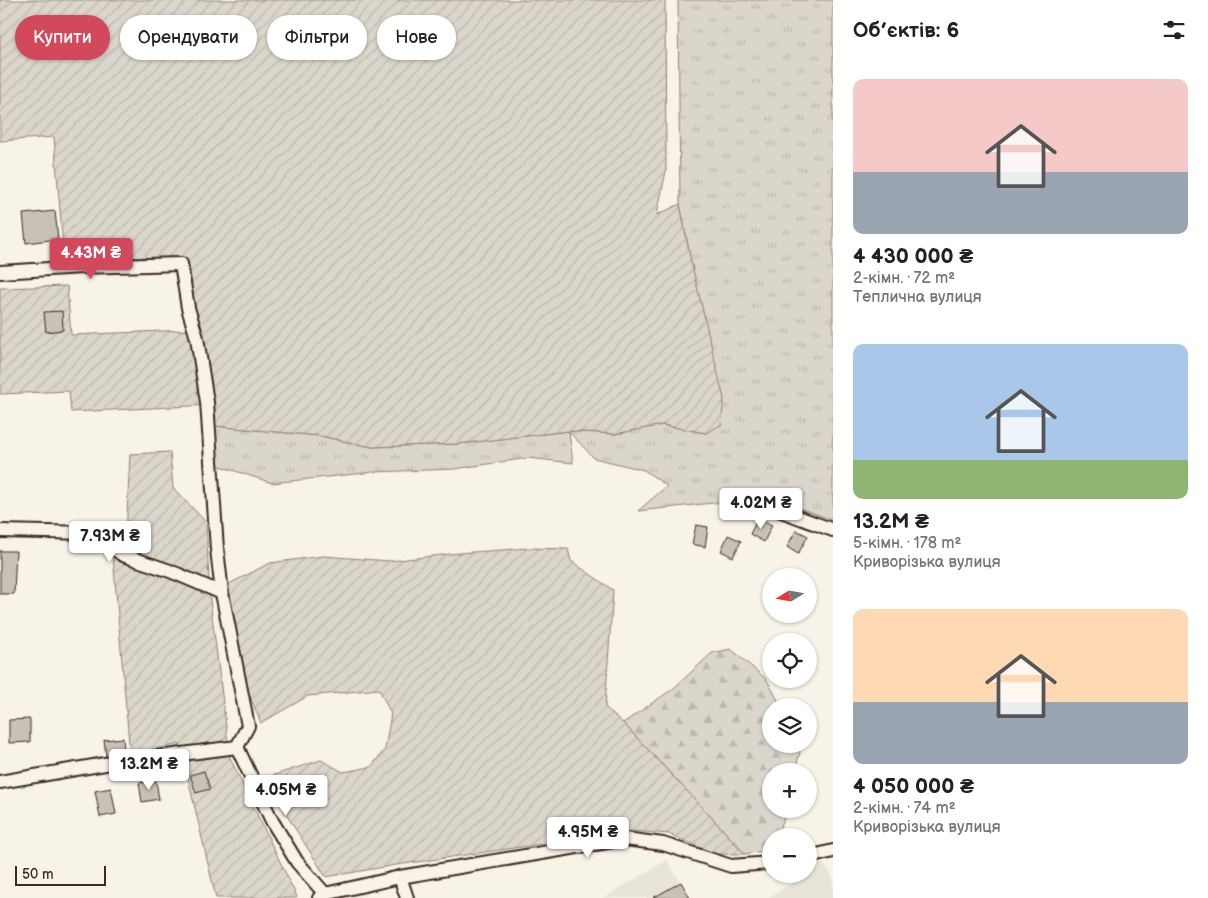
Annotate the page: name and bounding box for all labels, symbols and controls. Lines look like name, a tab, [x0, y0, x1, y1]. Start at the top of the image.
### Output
chip: Купити	[15, 15, 110, 60]
chip: Орендувати	[120, 15, 257, 60]
chip: Фільтри	[267, 15, 367, 60]
chip: Нове	[377, 15, 456, 60]
icon: filters	[1160, 16, 1188, 44]
text: Об’єктів: 6	[853, 18, 959, 43]
icon: home	[976, 111, 1066, 201]
pin: 4.43M ₴	[45, 238, 137, 280]
text: 4.43M ₴	[61, 244, 121, 263]
text: 4 430 000 ₴	[853, 244, 973, 269]
text: 2-кімн. · 72 m²	[853, 269, 955, 288]
text: Теплична вулиця	[853, 288, 982, 307]
icon: home	[976, 376, 1066, 466]
pin: 4.02M ₴	[715, 488, 807, 530]
text: 4.02M ₴	[730, 494, 792, 513]
text: 13.2M ₴	[853, 509, 929, 534]
pin: 7.93M ₴	[64, 520, 156, 563]
text: 7.93M ₴	[80, 527, 140, 546]
text: 5-кімн. · 178 m²	[853, 534, 961, 553]
text: Криворізька вулиця	[853, 553, 1001, 572]
north arrow	[762, 568, 818, 622]
map controls	[762, 568, 817, 883]
button: locate	[762, 633, 817, 688]
icon: home	[976, 641, 1066, 731]
button: layers	[762, 698, 817, 753]
pin: 13.2M ₴	[103, 748, 195, 791]
text: 13.2M ₴	[120, 755, 178, 774]
button: +	[762, 763, 817, 818]
pin: 4.05M ₴	[240, 774, 332, 817]
text: 4 050 000 ₴	[853, 774, 974, 799]
text: 4.05M ₴	[256, 781, 316, 800]
text: 2-кімн. · 74 m²	[853, 799, 956, 818]
pin: 4.95M ₴	[542, 816, 634, 859]
text: Криворізька вулиця	[853, 818, 1001, 837]
text: 4.95M ₴	[558, 823, 618, 842]
button: −	[762, 828, 817, 883]
scale bar	[15, 863, 106, 886]
text: 50 m	[22, 866, 54, 883]

